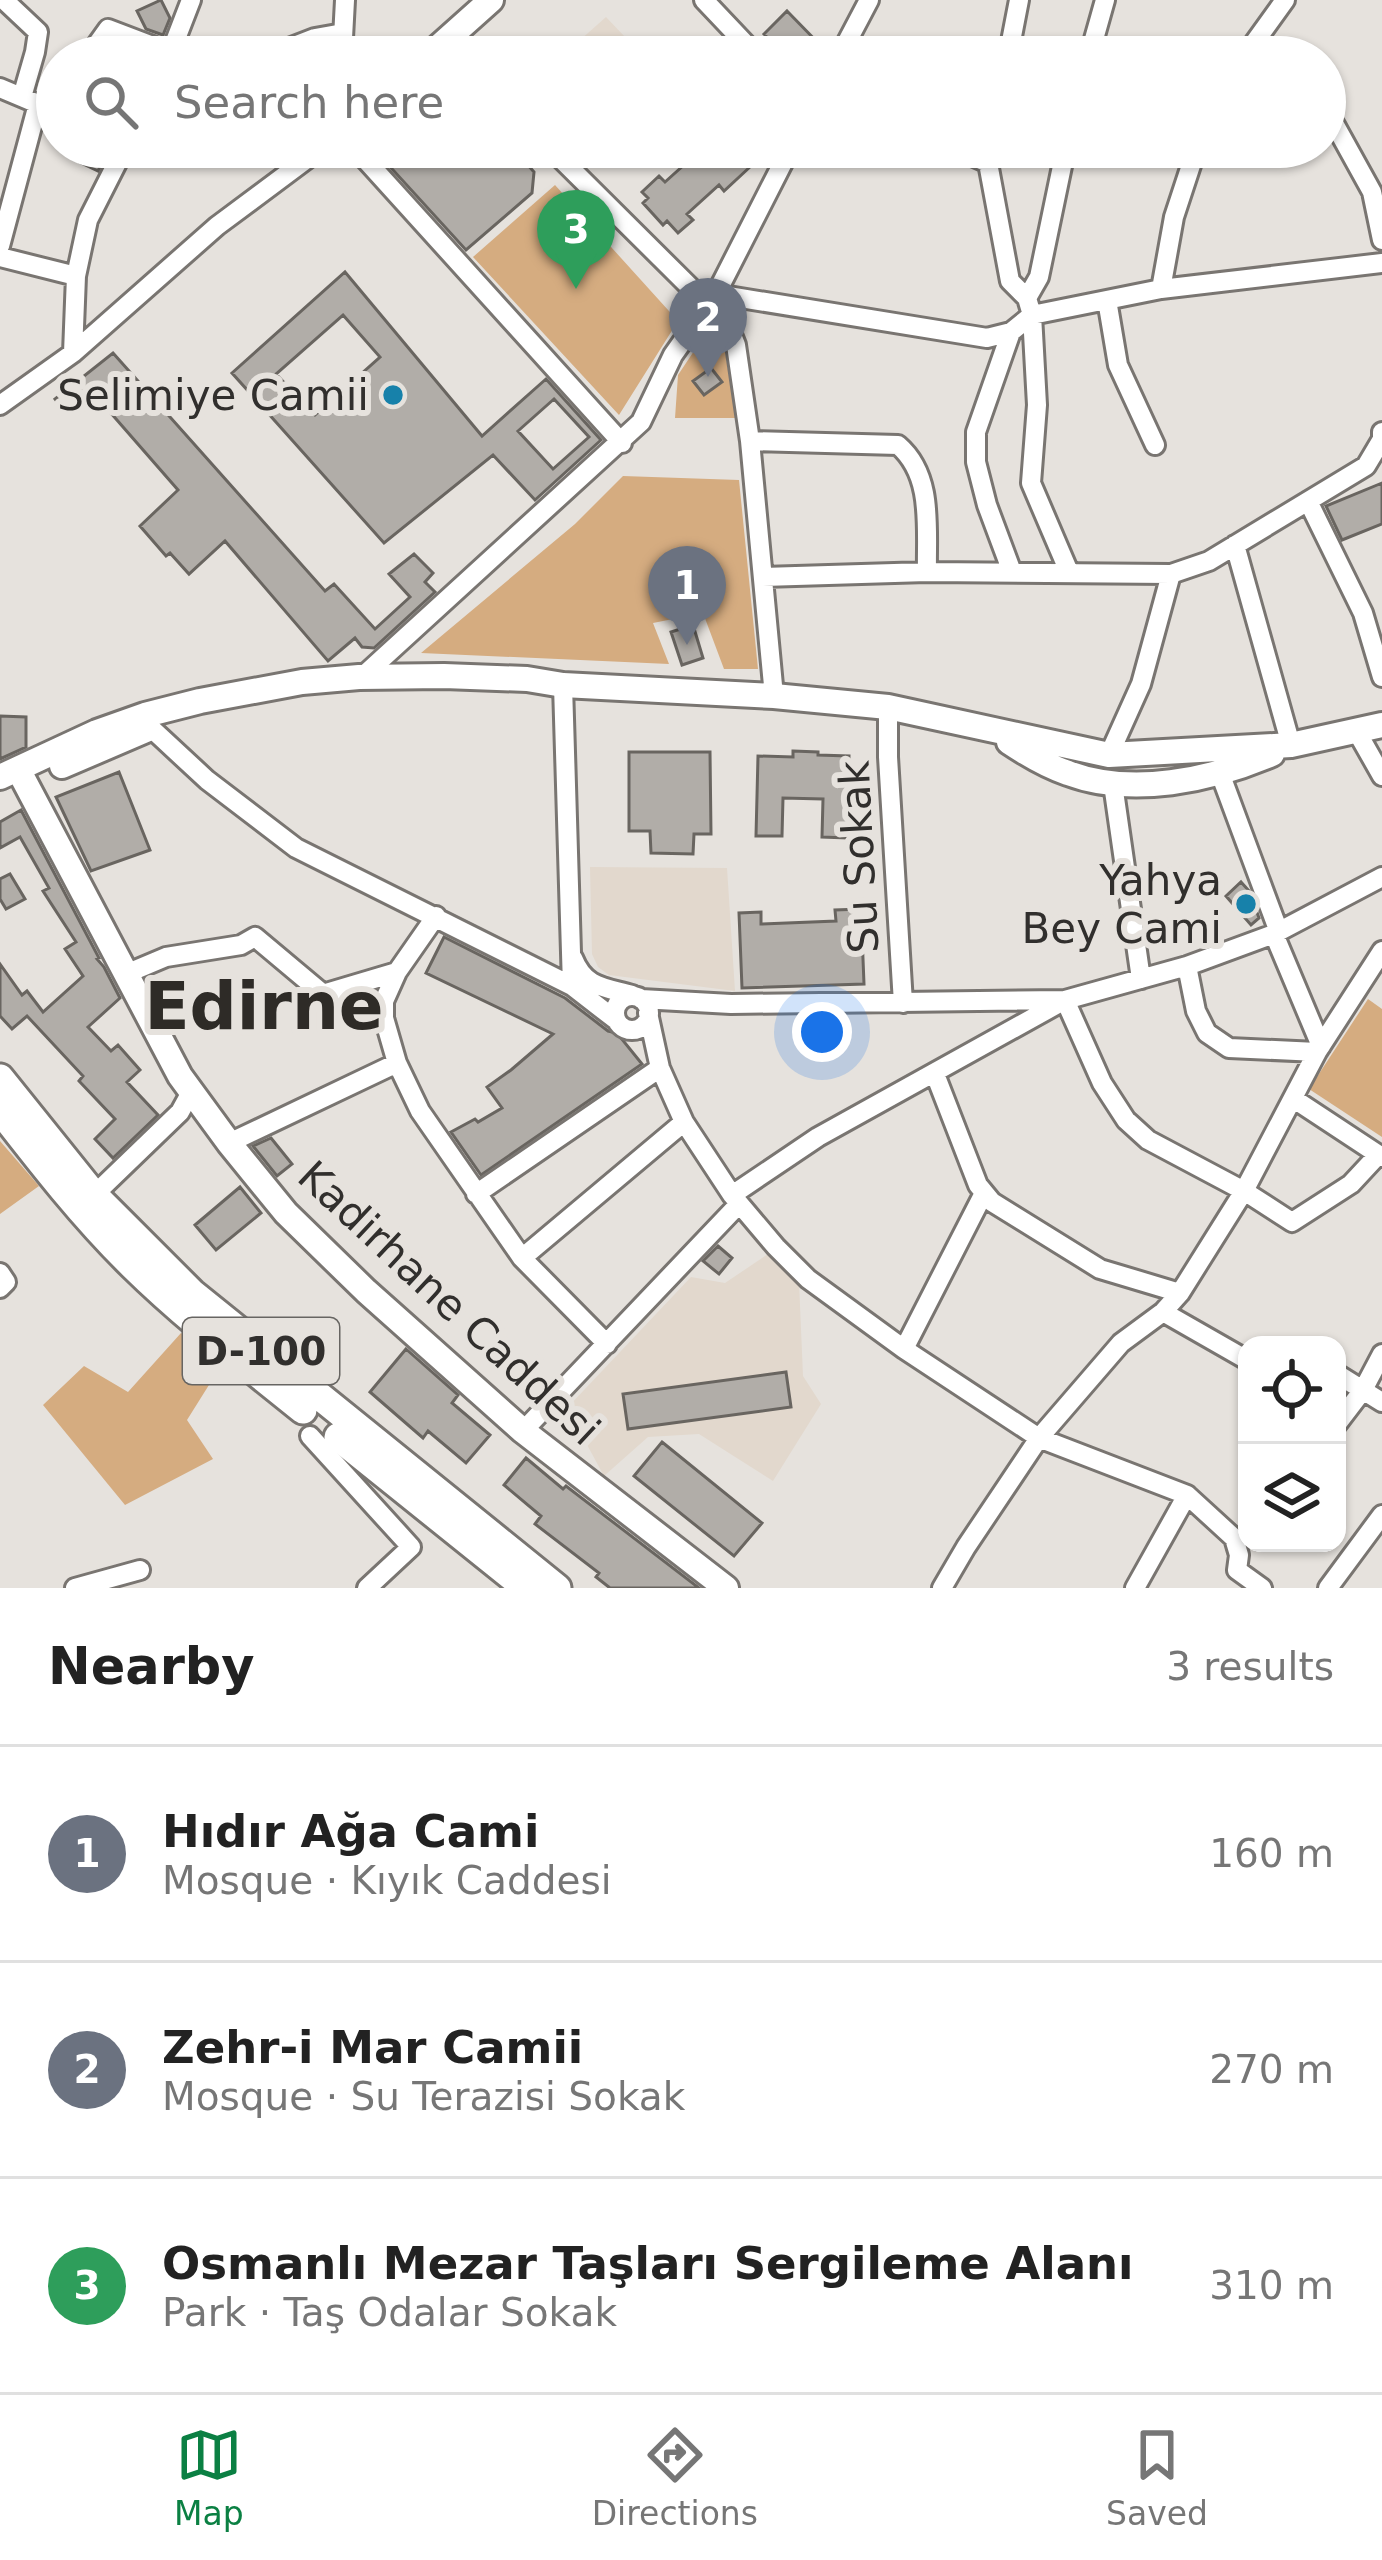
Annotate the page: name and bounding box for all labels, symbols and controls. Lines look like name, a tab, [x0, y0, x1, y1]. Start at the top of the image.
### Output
search box	[36, 36, 1346, 168]
icon: search	[78, 69, 144, 135]
text: Search here	[174, 76, 444, 129]
pin: 3	[537, 190, 615, 289]
pin: 2	[669, 278, 747, 377]
place label: Selimiye Camii	[57, 371, 369, 420]
marker: Selimiye Camii	[380, 382, 406, 408]
pin: 1	[648, 546, 726, 645]
street label: Su Sokak	[829, 759, 889, 954]
place label: Yahya Bey Cami	[1021, 856, 1222, 953]
marker: Yahya Bey Cami	[1233, 891, 1259, 917]
district label: Edirne	[144, 968, 384, 1045]
your location	[792, 1002, 852, 1062]
street label: Kadirhane Caddesi	[288, 1151, 610, 1455]
road number: D-100	[183, 1318, 339, 1384]
map controls	[1238, 1336, 1346, 1552]
button: locate	[1238, 1336, 1346, 1444]
button: layers	[1238, 1444, 1346, 1552]
text: Nearby	[48, 1637, 255, 1696]
text: 3 results	[1166, 1644, 1334, 1689]
text: Hıdır Ağa Cami	[162, 1805, 539, 1858]
text: 1	[73, 1831, 101, 1876]
text: 160 m	[1209, 1831, 1334, 1876]
text: Mosque · Kıyık Caddesi	[162, 1858, 612, 1903]
text: Zehr-i Mar Camii	[162, 2021, 583, 2074]
text: 2	[73, 2047, 101, 2092]
text: 270 m	[1209, 2047, 1334, 2092]
text: Mosque · Su Terazisi Sokak	[162, 2074, 685, 2119]
text: Osmanlı Mezar Taşları Sergileme Alanı	[162, 2237, 1134, 2290]
text: 3	[73, 2263, 101, 2308]
text: 310 m	[1209, 2263, 1334, 2308]
text: Park · Taş Odalar Sokak	[162, 2290, 617, 2335]
tab: Map	[174, 2422, 244, 2533]
tab: Directions	[592, 2422, 758, 2533]
tab: Saved	[1106, 2422, 1208, 2533]

